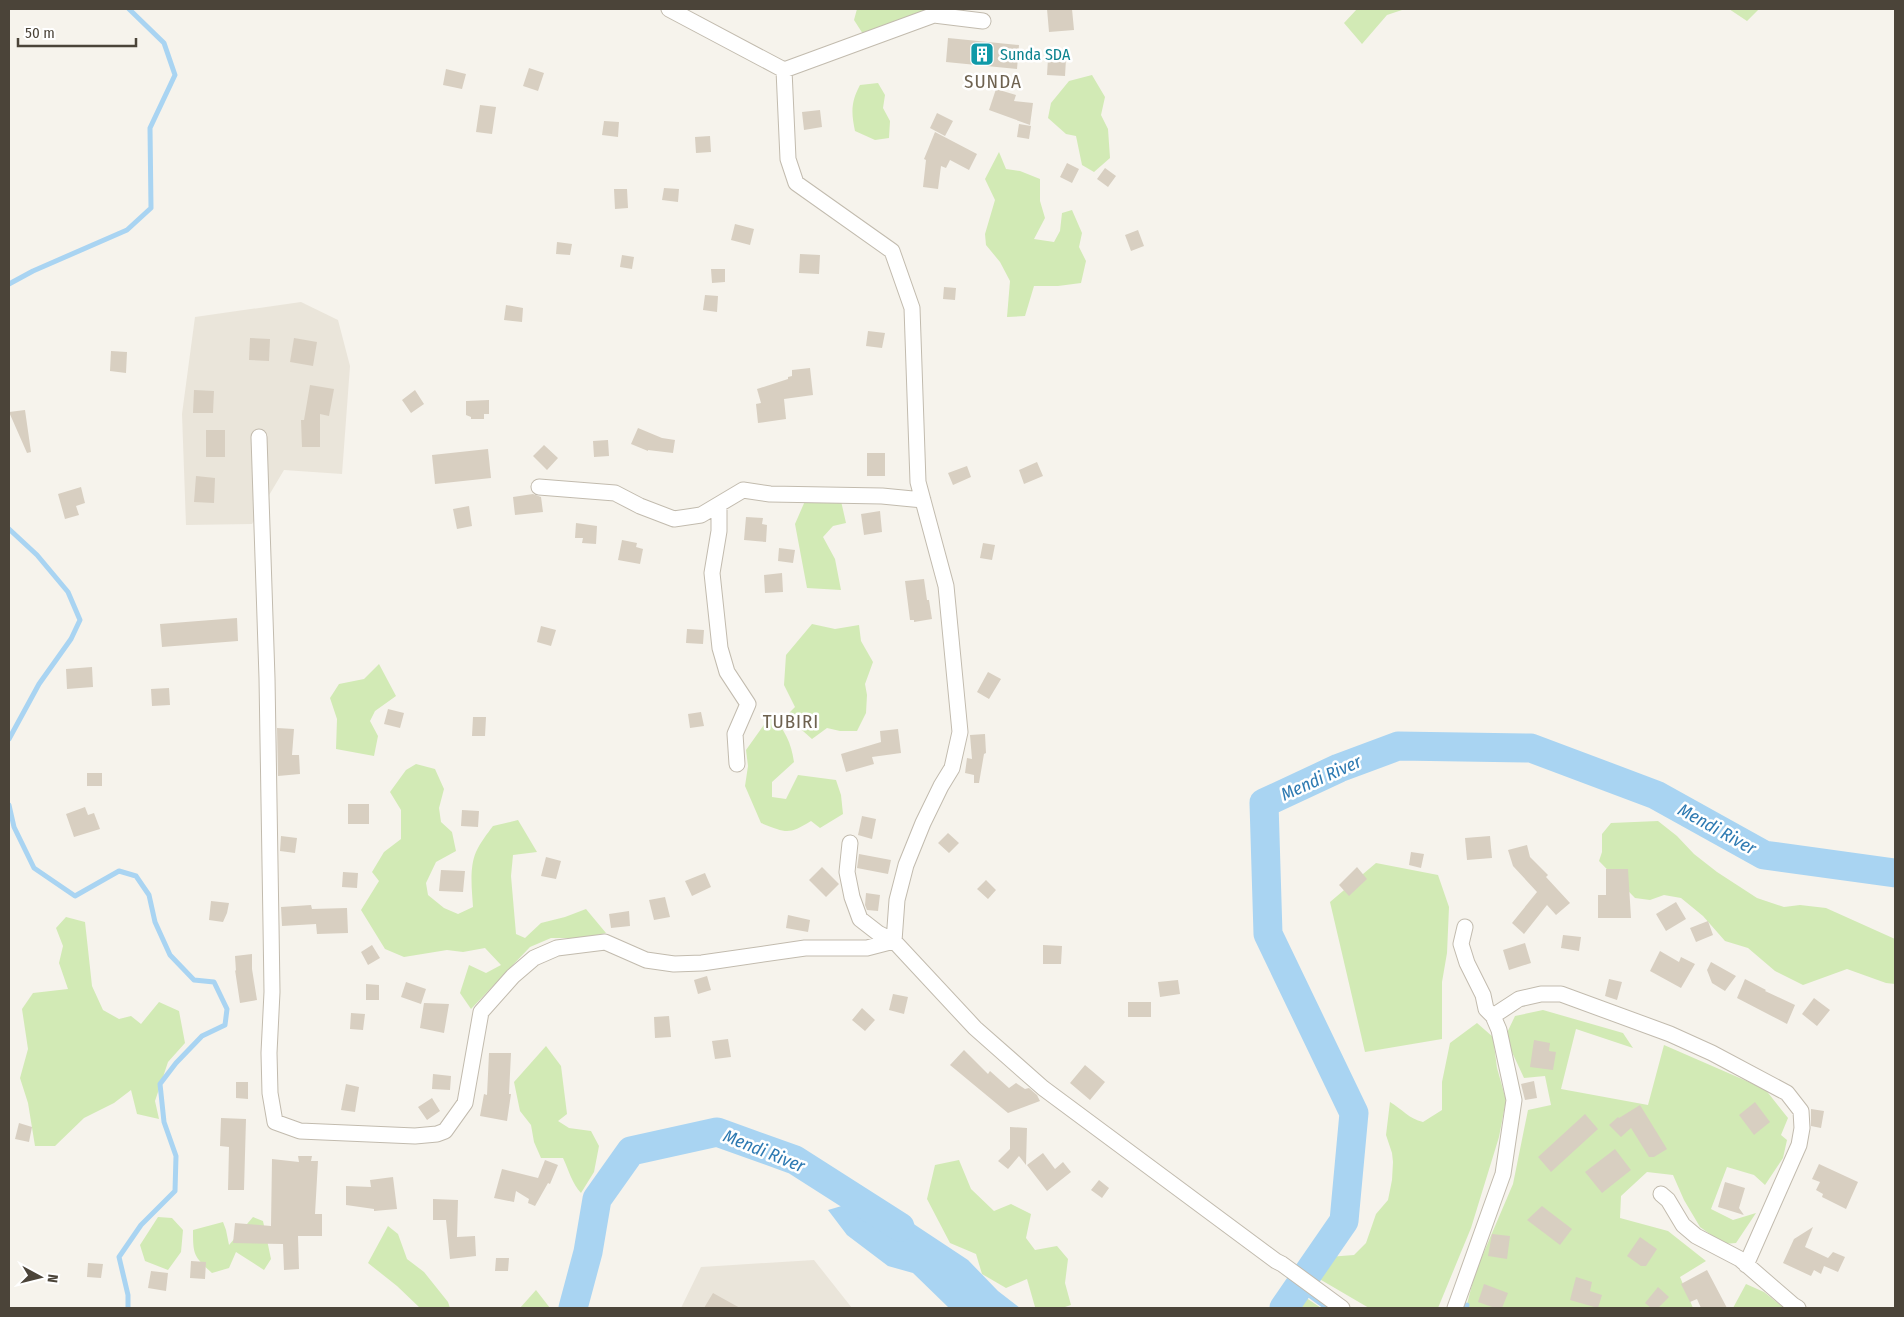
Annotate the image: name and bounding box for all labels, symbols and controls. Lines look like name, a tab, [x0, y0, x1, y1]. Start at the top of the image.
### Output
scale bar	[18, 15, 135, 47]
text: 50 m	[25, 24, 55, 42]
building icon: Sunda SDA	[969, 41, 995, 67]
place label: Sunda SDA	[1000, 45, 1071, 64]
district label: SUNDA	[964, 70, 1022, 93]
district label: TUBIRI	[763, 710, 819, 733]
water label: Mendi River	[1277, 750, 1365, 806]
water label: Mendi River	[1674, 799, 1761, 860]
water label: Mendi River	[720, 1125, 809, 1178]
north arrow	[15, 1252, 65, 1302]
text: N	[43, 1273, 61, 1284]

